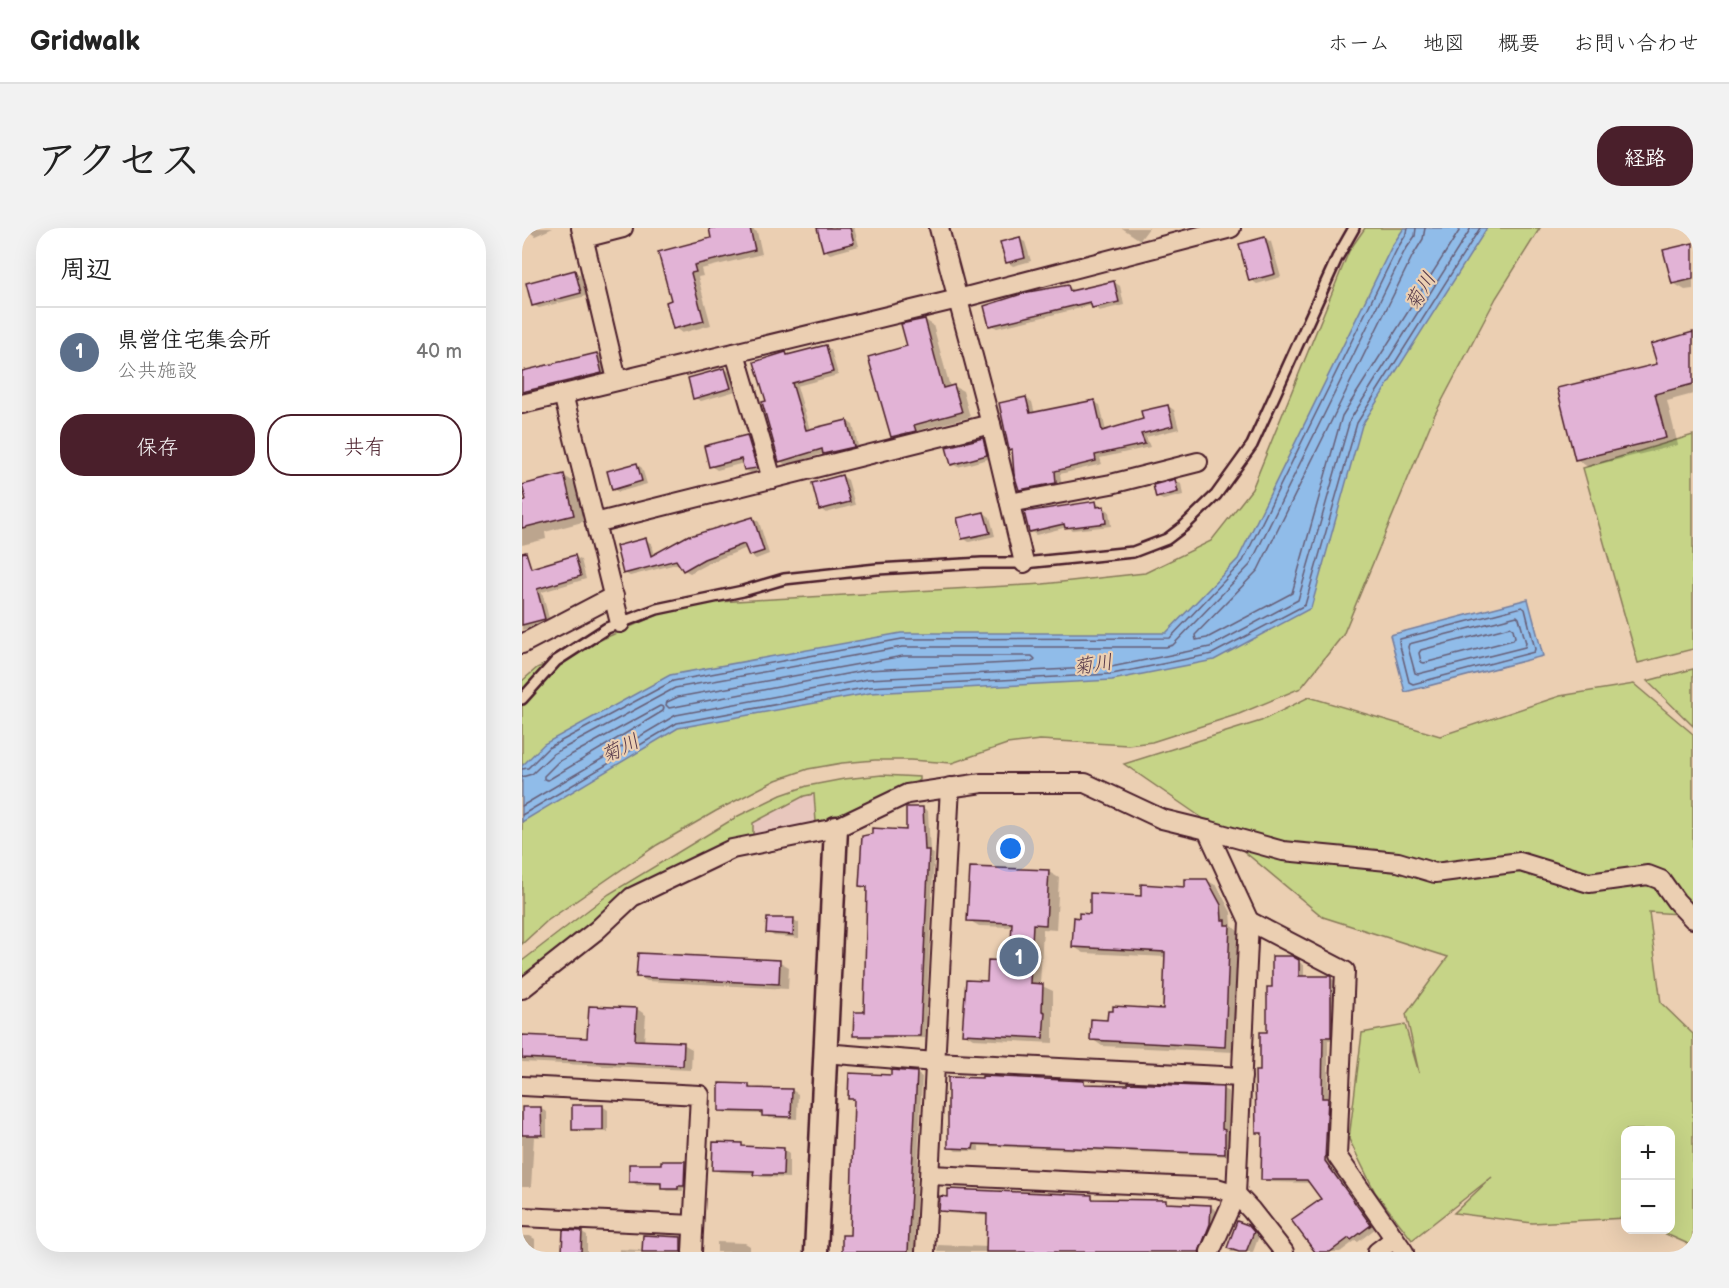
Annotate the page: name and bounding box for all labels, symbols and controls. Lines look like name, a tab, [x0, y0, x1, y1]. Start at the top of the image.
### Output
text: Gridwalk	[30, 25, 140, 58]
text: ホーム	[1328, 31, 1390, 56]
text: 地図	[1423, 31, 1465, 56]
text: 概要	[1498, 31, 1540, 56]
text: お問い合わせ	[1573, 31, 1699, 56]
button: 経路	[1597, 126, 1693, 186]
text: アクセス	[36, 136, 201, 187]
text: 周辺	[60, 255, 112, 286]
water label: 菊川	[1400, 268, 1441, 315]
text: 県営住宅集会所	[117, 327, 271, 354]
text: 1	[75, 340, 84, 364]
text: 40 m	[416, 340, 462, 364]
text: 公共施設	[117, 359, 197, 383]
button: 保存	[60, 414, 255, 476]
button: 共有	[267, 414, 462, 476]
water label: 菊川	[1072, 650, 1115, 680]
water label: 菊川	[597, 729, 644, 768]
your location	[996, 834, 1025, 863]
pin: 1	[1000, 934, 1038, 980]
map controls	[1621, 1126, 1675, 1234]
button: +	[1621, 1126, 1675, 1180]
button: −	[1621, 1180, 1675, 1234]

